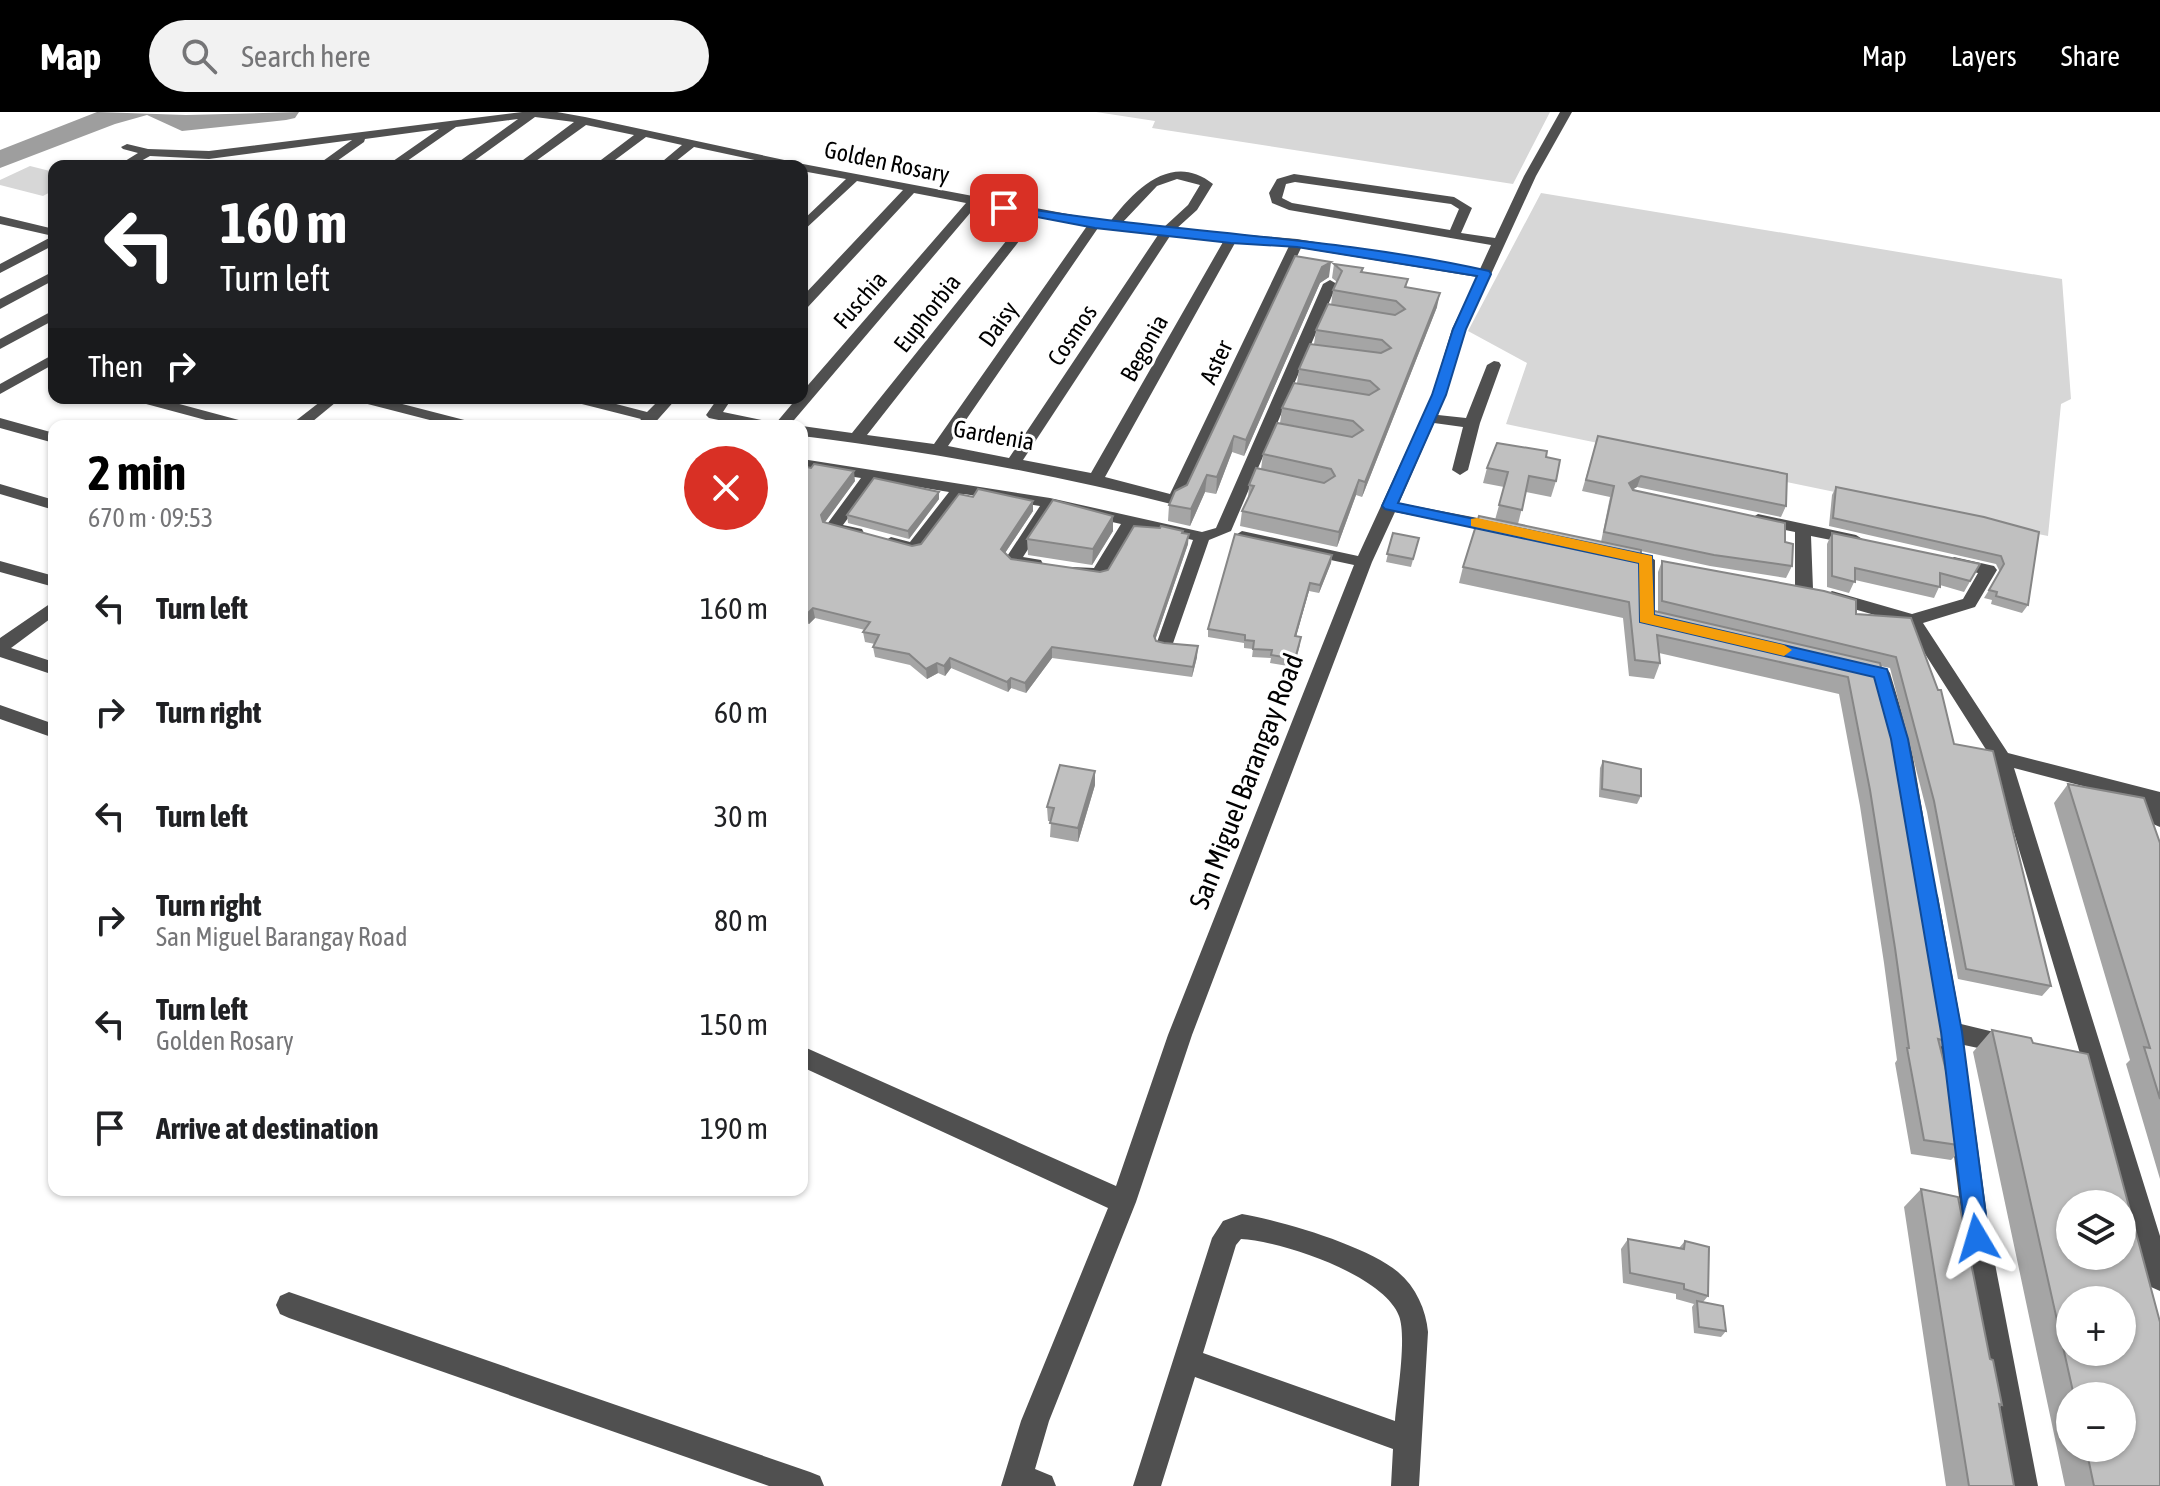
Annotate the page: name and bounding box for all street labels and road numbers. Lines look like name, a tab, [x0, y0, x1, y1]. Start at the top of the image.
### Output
street label: Golden Rosary	[822, 136, 952, 188]
street label: Fuschia	[828, 266, 892, 334]
street label: Euphorbia	[888, 269, 966, 357]
street label: Daisy	[973, 296, 1023, 352]
street label: Cosmos	[1042, 299, 1102, 371]
street label: Begonia	[1115, 310, 1173, 386]
street label: Aster	[1194, 335, 1238, 388]
street label: Gardenia	[951, 415, 1037, 455]
street label: San Miguel Barangay Road	[1183, 649, 1309, 913]

